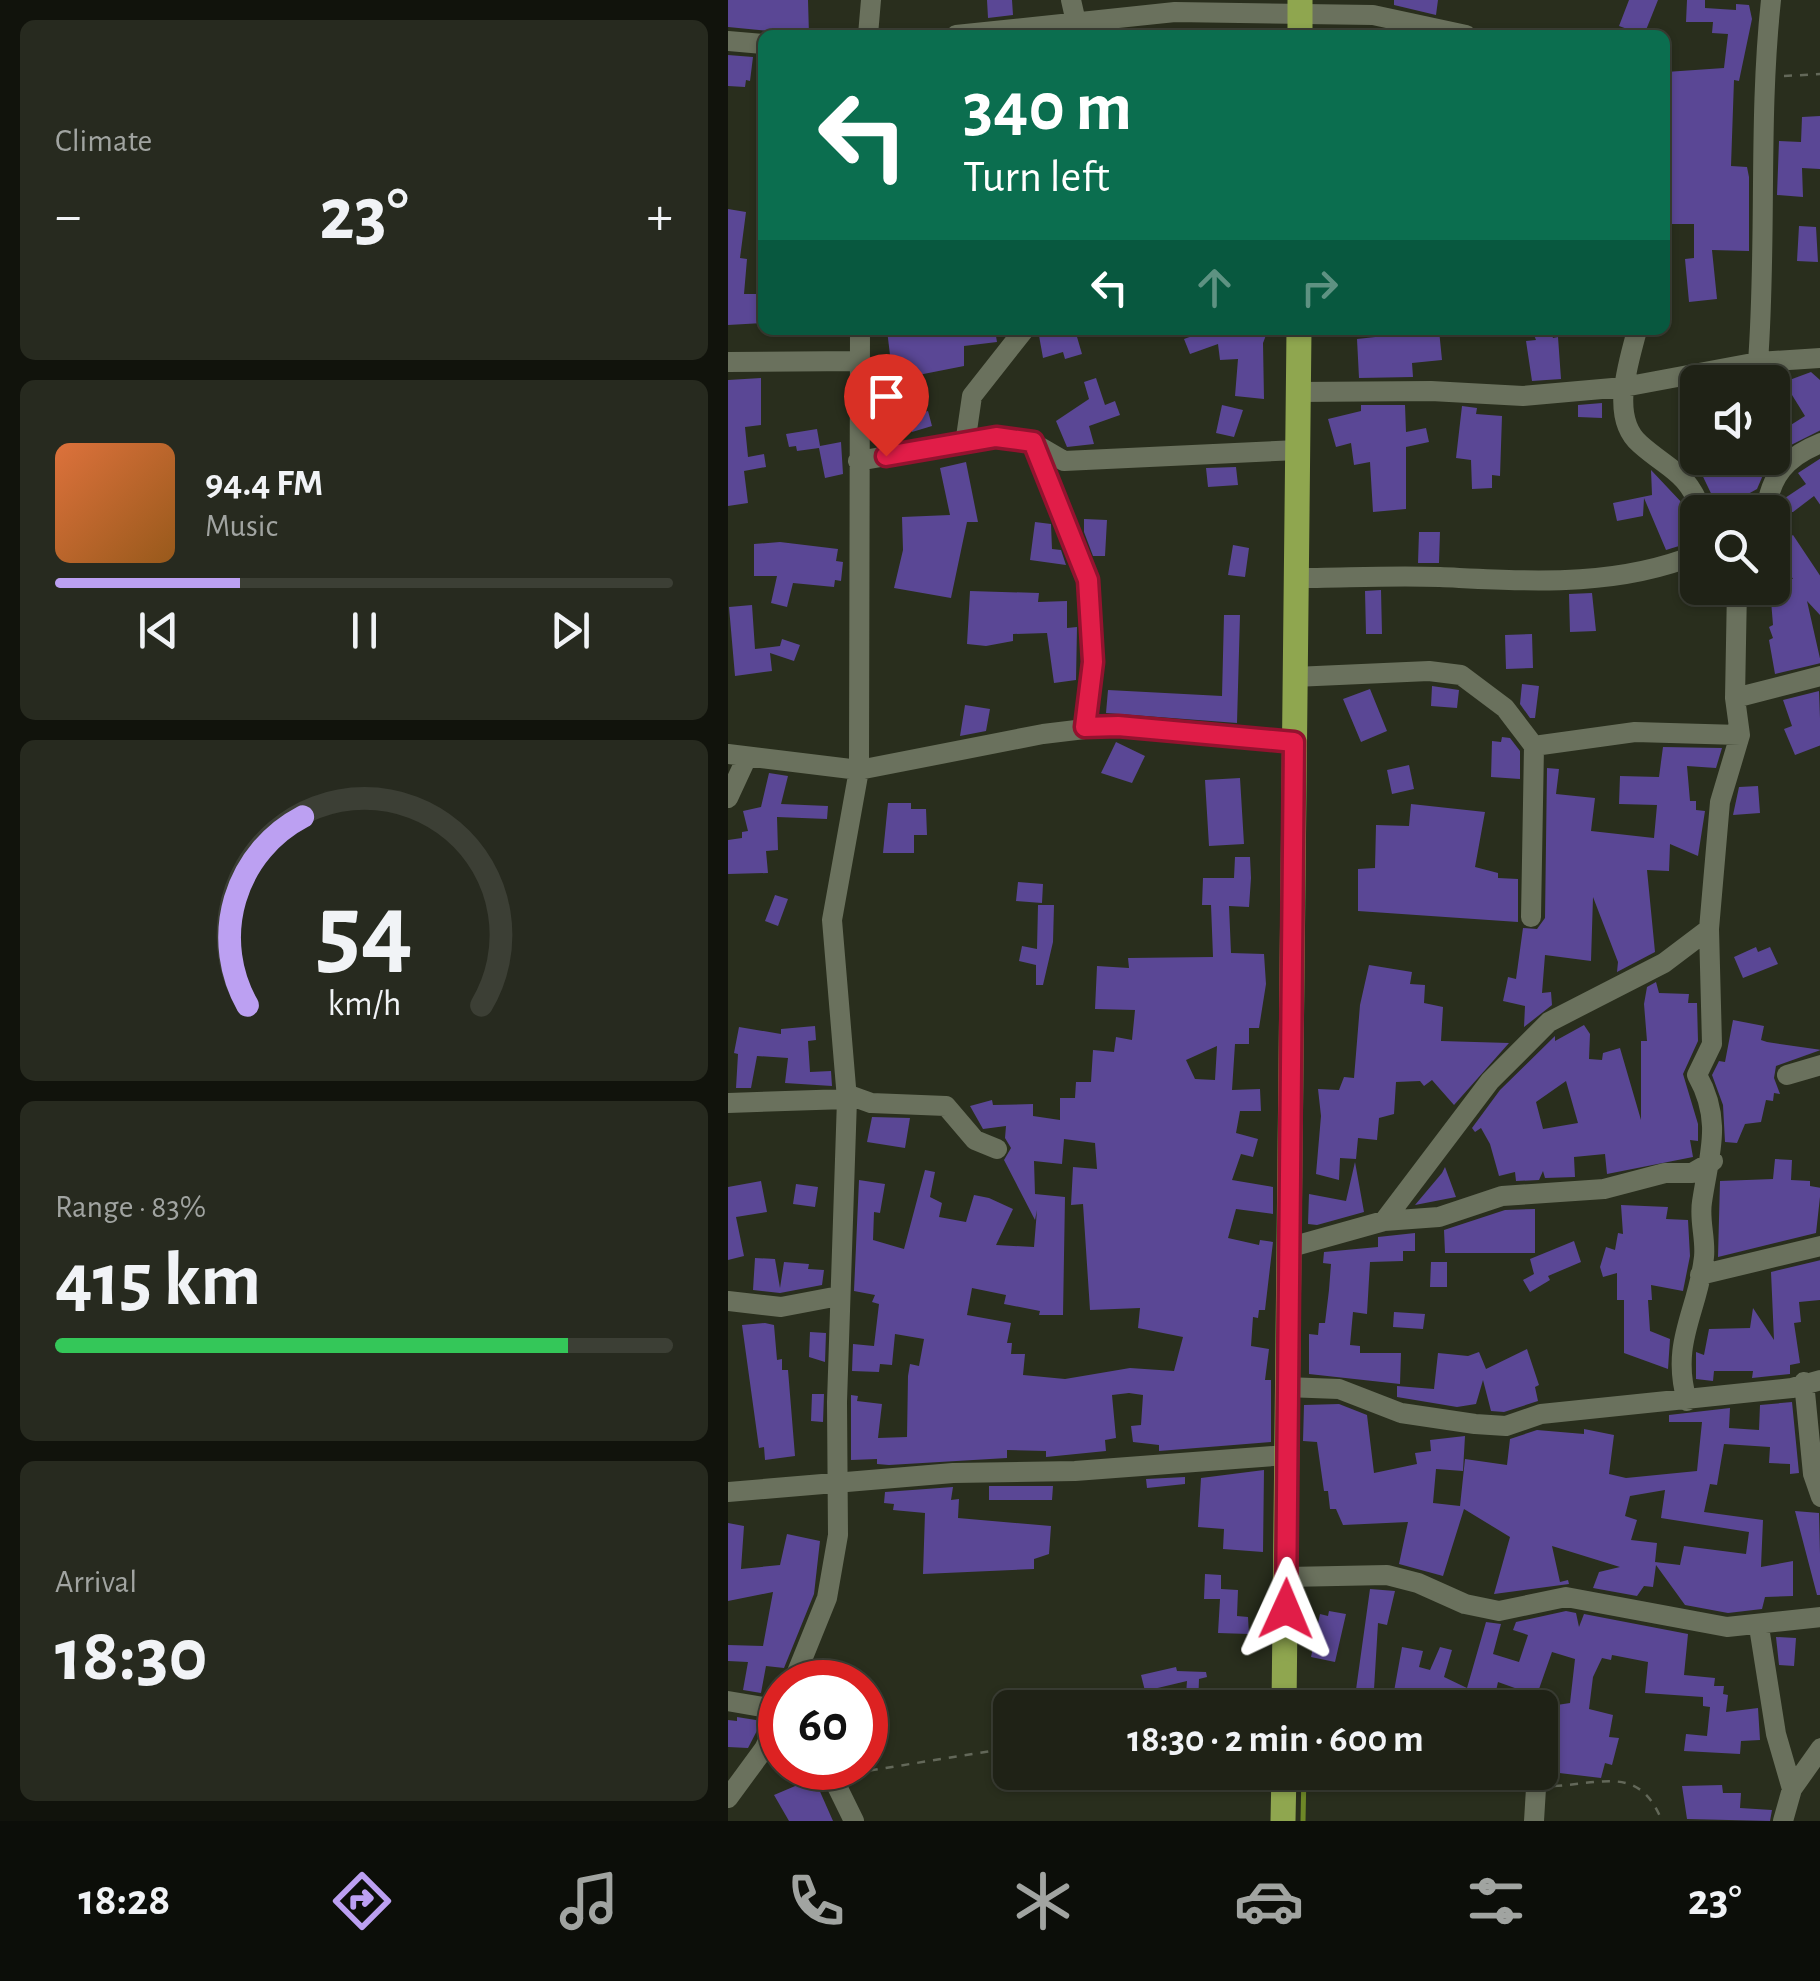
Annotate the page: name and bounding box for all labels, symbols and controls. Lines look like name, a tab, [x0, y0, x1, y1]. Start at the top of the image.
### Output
icon: left	[798, 70, 928, 200]
text: 340 m	[963, 73, 1132, 143]
text: Climate	[55, 125, 152, 157]
text: Turn left	[963, 155, 1110, 200]
text: 23°	[319, 178, 409, 253]
text: −	[55, 189, 81, 244]
text: +	[647, 189, 673, 244]
icon: left	[1082, 260, 1137, 315]
icon: ahead	[1187, 260, 1242, 315]
icon: right	[1292, 260, 1347, 315]
pin	[844, 354, 929, 457]
map controls	[1680, 365, 1790, 605]
button: sound	[1680, 365, 1790, 475]
icon: arrive	[859, 369, 914, 424]
text: 94.4 FM	[205, 465, 323, 503]
button: search	[1680, 495, 1790, 605]
text: Music	[205, 510, 278, 542]
icon: previous	[131, 603, 186, 658]
icon: pause	[337, 603, 392, 658]
icon: next	[543, 603, 598, 658]
text: 54	[315, 880, 413, 984]
text: km/h	[327, 986, 401, 1022]
text: Range · 83%	[55, 1191, 206, 1223]
text: 415 km	[55, 1244, 261, 1319]
position arrow	[1234, 1557, 1338, 1661]
text: Arrival	[55, 1566, 137, 1598]
text: 18:30	[55, 1619, 208, 1694]
speed limit sign: 60	[758, 1660, 888, 1790]
text: 18:30 · 2 min · 600 m	[1127, 1721, 1424, 1759]
icon: directions	[327, 1866, 397, 1936]
icon: music	[554, 1866, 624, 1936]
icon: phone	[781, 1866, 851, 1936]
icon: climate	[1008, 1866, 1078, 1936]
icon: car	[1234, 1866, 1304, 1936]
icon: filters	[1461, 1866, 1531, 1936]
text: 18:28	[78, 1878, 170, 1923]
text: 23°	[1688, 1878, 1742, 1923]

